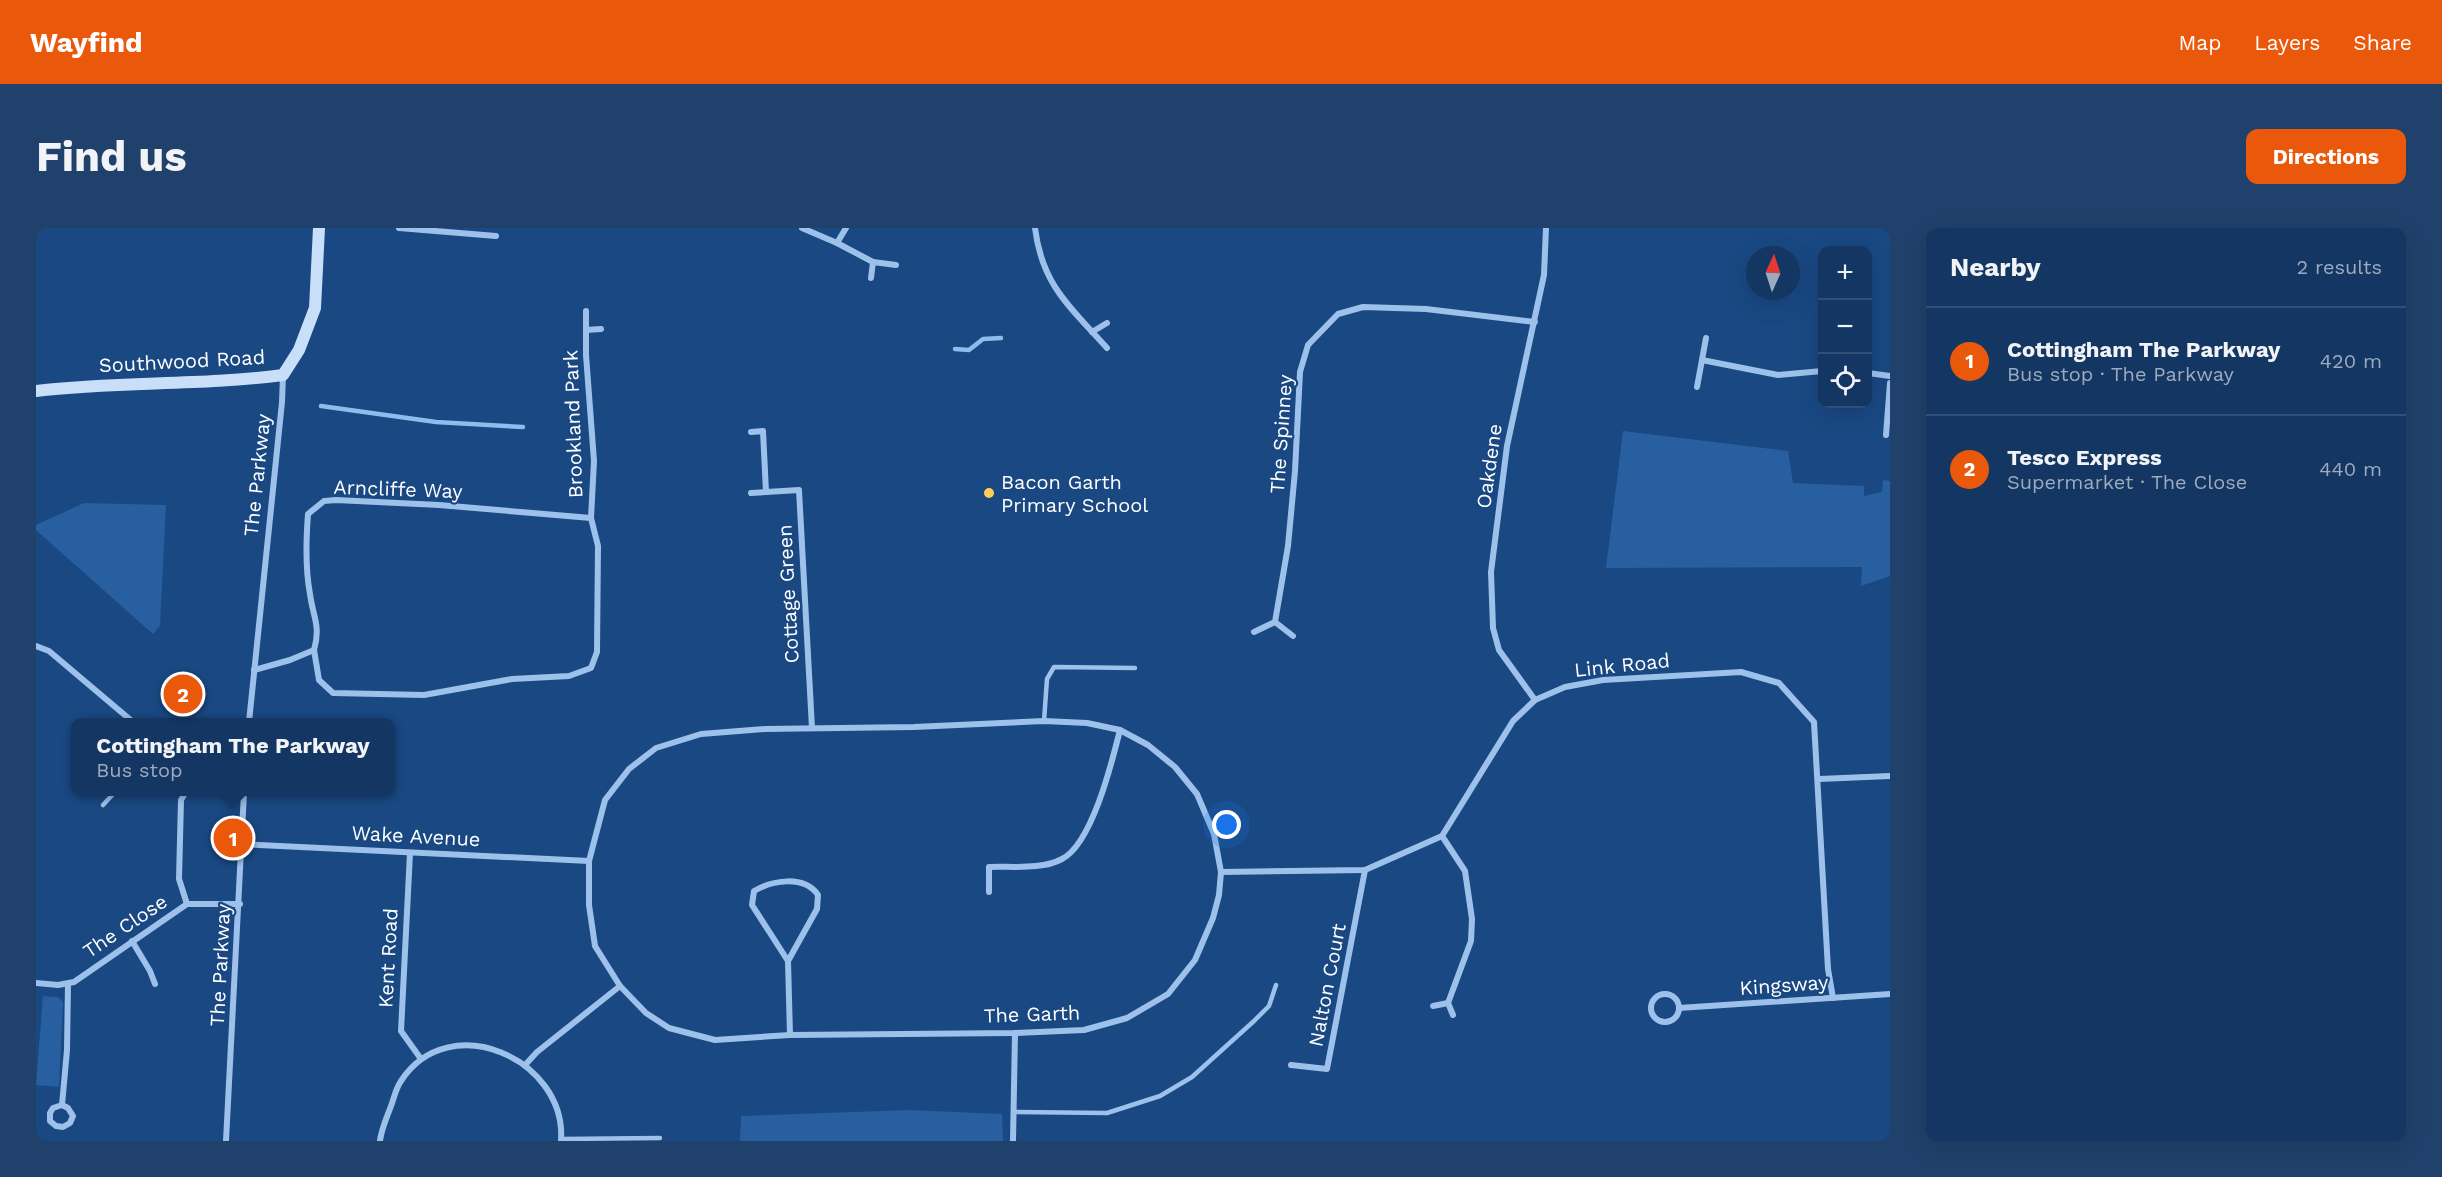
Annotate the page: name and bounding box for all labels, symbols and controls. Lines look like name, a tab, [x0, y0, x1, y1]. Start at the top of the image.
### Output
text: Wayfind	[30, 26, 143, 59]
text: Map	[2178, 30, 2221, 55]
text: Layers	[2254, 30, 2320, 55]
text: Share	[2353, 30, 2412, 55]
button: Directions	[2246, 129, 2406, 184]
text: Find us	[36, 132, 187, 181]
north arrow	[1746, 246, 1800, 300]
map controls	[1818, 246, 1872, 408]
button: +	[1818, 246, 1872, 300]
text: Nearby	[1950, 252, 2041, 282]
text: 2 results	[2297, 255, 2382, 279]
button: −	[1818, 300, 1872, 354]
text: Cottingham The Parkway	[2007, 337, 2280, 362]
street label: Southwood Road	[98, 345, 266, 377]
street label: Brookland Park	[558, 349, 588, 499]
text: 1	[1965, 349, 1974, 373]
text: 420 m	[2320, 349, 2382, 373]
button: locate	[1818, 354, 1872, 408]
text: Bus stop · The Parkway	[2007, 362, 2234, 386]
street label: The Spinney	[1265, 373, 1297, 494]
street label: The Parkway	[239, 412, 275, 537]
street label: Oakdene	[1471, 422, 1507, 510]
text: Tesco Express	[2007, 445, 2162, 470]
text: 2	[1964, 457, 1975, 481]
text: 440 m	[2319, 457, 2382, 481]
place label: Bacon Garth Primary School	[1001, 470, 1148, 517]
text: Supermarket · The Close	[2007, 470, 2247, 494]
street label: Arncliffe Way	[333, 475, 464, 503]
marker: Bacon Garth Primary School	[982, 486, 996, 500]
street label: Cottage Green	[772, 524, 804, 664]
street label: Link Road	[1573, 648, 1671, 682]
pin: 2	[164, 672, 202, 716]
popup	[71, 718, 395, 796]
text: Cottingham The Parkway	[96, 733, 370, 758]
text: Bus stop	[96, 758, 183, 782]
your location	[1212, 810, 1241, 839]
pin: 1	[214, 816, 252, 860]
street label: Wake Avenue	[351, 821, 481, 851]
street label: The Close	[78, 889, 172, 963]
street label: The Parkway	[205, 902, 235, 1027]
street label: Kent Road	[373, 907, 403, 1009]
street label: Nalton Court	[1303, 921, 1351, 1049]
street label: Kingsway	[1739, 970, 1830, 1000]
street label: The Garth	[983, 1000, 1081, 1028]

